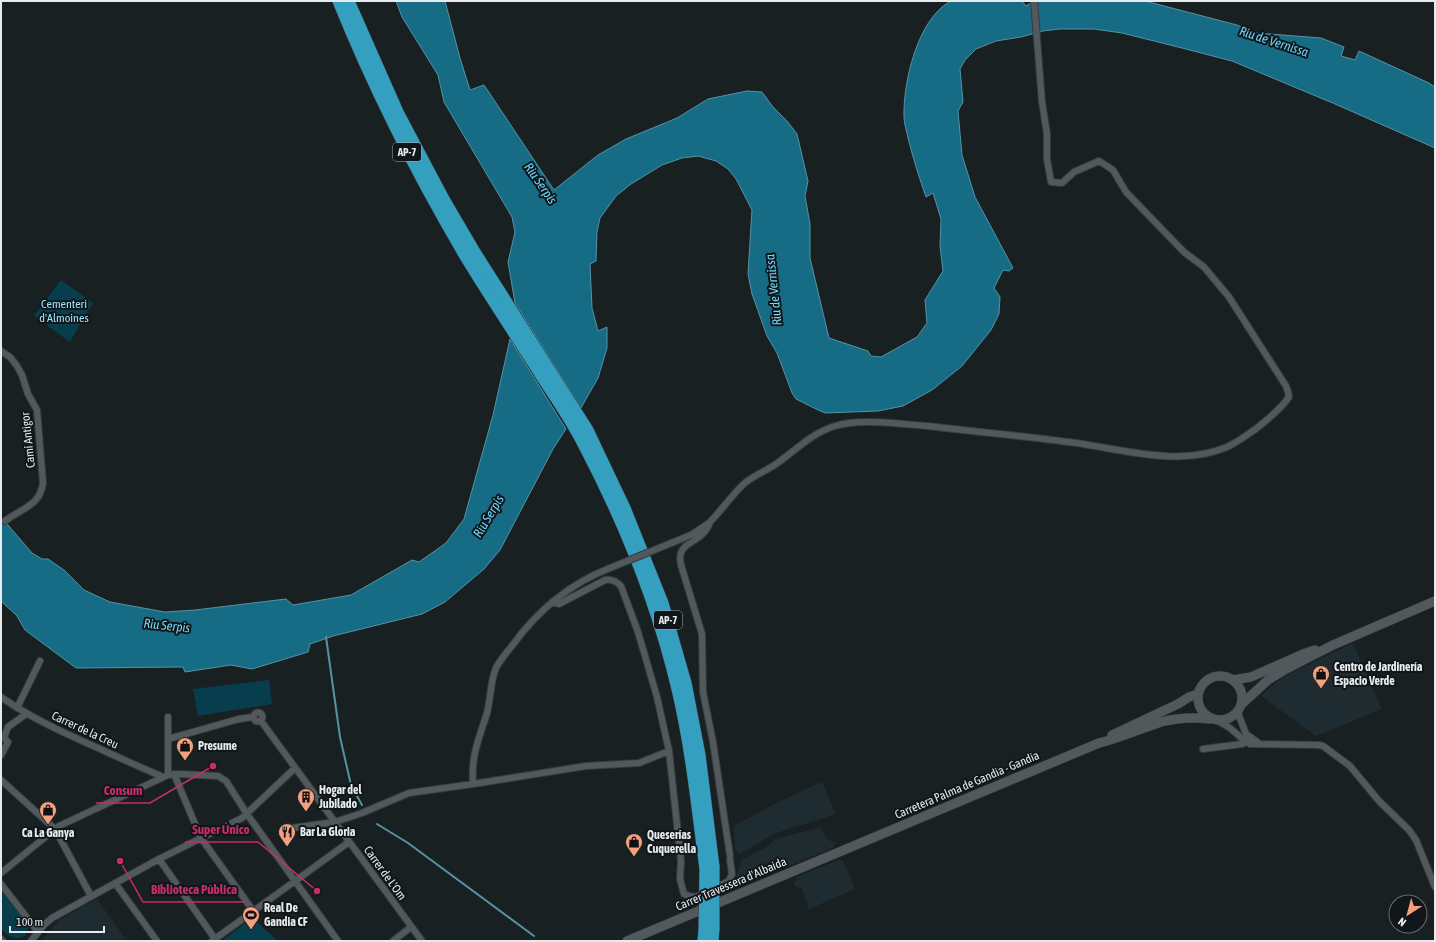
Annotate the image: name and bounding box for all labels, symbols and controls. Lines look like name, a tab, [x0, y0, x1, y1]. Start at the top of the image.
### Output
water label: Riu de Vernissa	[1237, 23, 1310, 60]
road number: AP-7	[393, 143, 421, 161]
water label: Riu Serpis	[521, 160, 560, 207]
water label: Riu de Vernissa	[762, 254, 785, 326]
park label: Cementeri d'Almoines	[39, 297, 89, 325]
street label: Camí Antigor	[18, 411, 38, 469]
water label: Riu Serpis	[470, 492, 507, 540]
road number: AP-7	[654, 611, 682, 629]
water label: Riu Serpis	[143, 616, 191, 635]
place label: Centro de Jardinería Espacio Verde	[1334, 660, 1423, 688]
shop icon: Centro de Jardinería Espacio Verde	[1311, 664, 1331, 689]
street label: Carrer de la Creu	[49, 708, 121, 752]
shop icon: Presume	[175, 736, 195, 761]
place label: Presume	[198, 739, 238, 753]
street label: Carretera Palma de Gandia - Gandia	[893, 748, 1041, 822]
callout: Consum	[96, 778, 150, 803]
text: Consum	[104, 783, 142, 798]
place label: Hogar del Jubilado	[318, 783, 362, 811]
building icon: Hogar del Jubilado	[296, 787, 316, 812]
shop icon: Ca La Ganya	[38, 800, 58, 825]
callout: Super Único	[185, 817, 258, 842]
text: Super Único	[192, 822, 250, 837]
restaurant icon: Bar La Gloria	[277, 822, 297, 847]
place label: Bar La Gloria	[300, 825, 356, 839]
place label: Ca La Ganya	[22, 826, 75, 840]
place label: Queserías Cuquerella	[647, 828, 696, 856]
shop icon: Queserías Cuquerella	[624, 832, 644, 857]
street label: Carrer de L'Om	[361, 843, 409, 903]
street label: Carrer Travessera d'Albaida	[674, 854, 788, 914]
callout: Biblioteca Pública	[143, 877, 245, 902]
text: Biblioteca Pública	[151, 882, 237, 897]
north arrow	[1388, 894, 1428, 934]
place label: Real De Gandia CF	[264, 901, 308, 929]
sports icon: Real De Gandia CF	[241, 905, 261, 930]
scale bar	[10, 908, 104, 934]
text: 100 m	[16, 915, 43, 929]
text: N	[1396, 915, 1408, 929]

